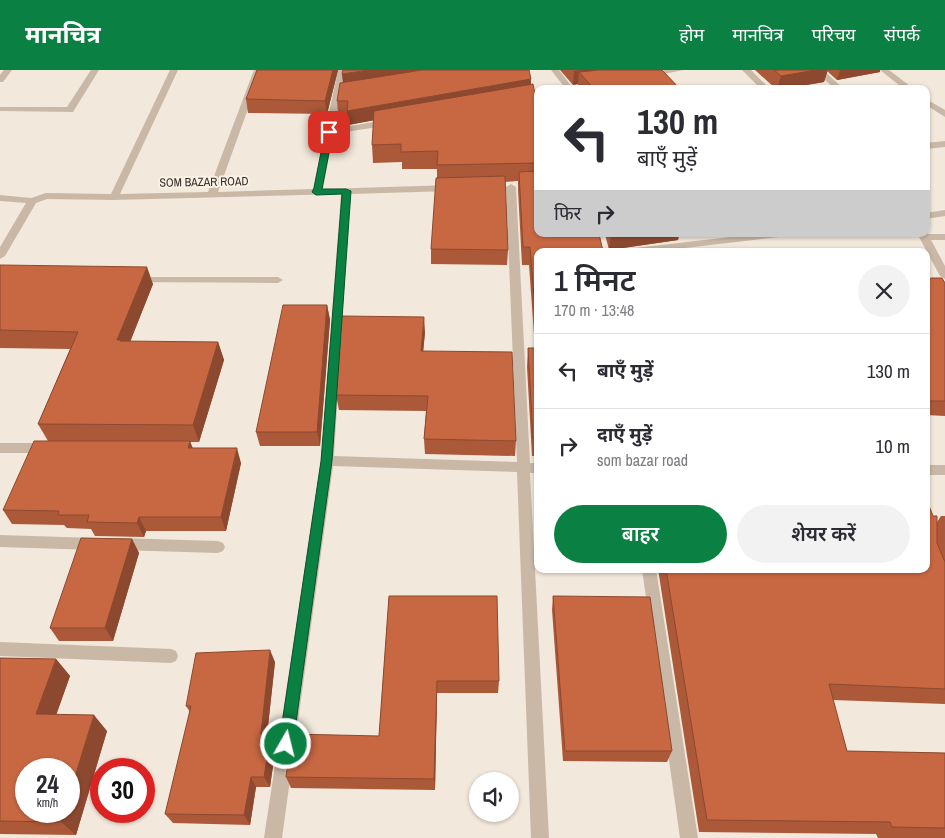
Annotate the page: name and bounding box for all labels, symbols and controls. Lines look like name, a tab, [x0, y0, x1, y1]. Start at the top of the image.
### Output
text: मानचित्र	[25, 18, 101, 50]
text: होम	[679, 22, 704, 47]
text: मानचित्र	[732, 22, 784, 47]
text: परिचय	[812, 22, 856, 47]
text: संपर्क	[884, 22, 920, 47]
text: 130 m	[637, 98, 718, 145]
icon: left	[554, 105, 619, 170]
pin	[308, 111, 350, 153]
icon: arrive	[315, 118, 343, 146]
text: बाएँ मुड़ें	[637, 143, 697, 173]
street label: SOM BAZAR ROAD	[159, 173, 249, 191]
text: फिर	[554, 200, 581, 226]
icon: right	[591, 200, 619, 228]
text: 1 मिनट	[554, 260, 635, 300]
button: close	[858, 265, 910, 317]
text: 170 m · 13:48	[554, 299, 634, 321]
icon: left	[554, 357, 582, 385]
text: बाएँ मुड़ें	[597, 357, 653, 383]
text: 130 m	[867, 358, 910, 384]
text: दाएँ मुड़ें	[597, 421, 652, 447]
icon: right	[554, 432, 582, 460]
text: 10 m	[875, 433, 910, 459]
text: som bazar road	[597, 449, 688, 471]
button: बाहर	[554, 505, 727, 563]
button: शेयर करें	[737, 505, 910, 563]
position arrow	[259, 717, 311, 769]
speed limit sign: 30	[90, 758, 155, 823]
text: 24	[36, 767, 59, 801]
map controls	[469, 772, 519, 822]
button: sound	[469, 772, 519, 822]
text: km/h	[37, 795, 58, 811]

